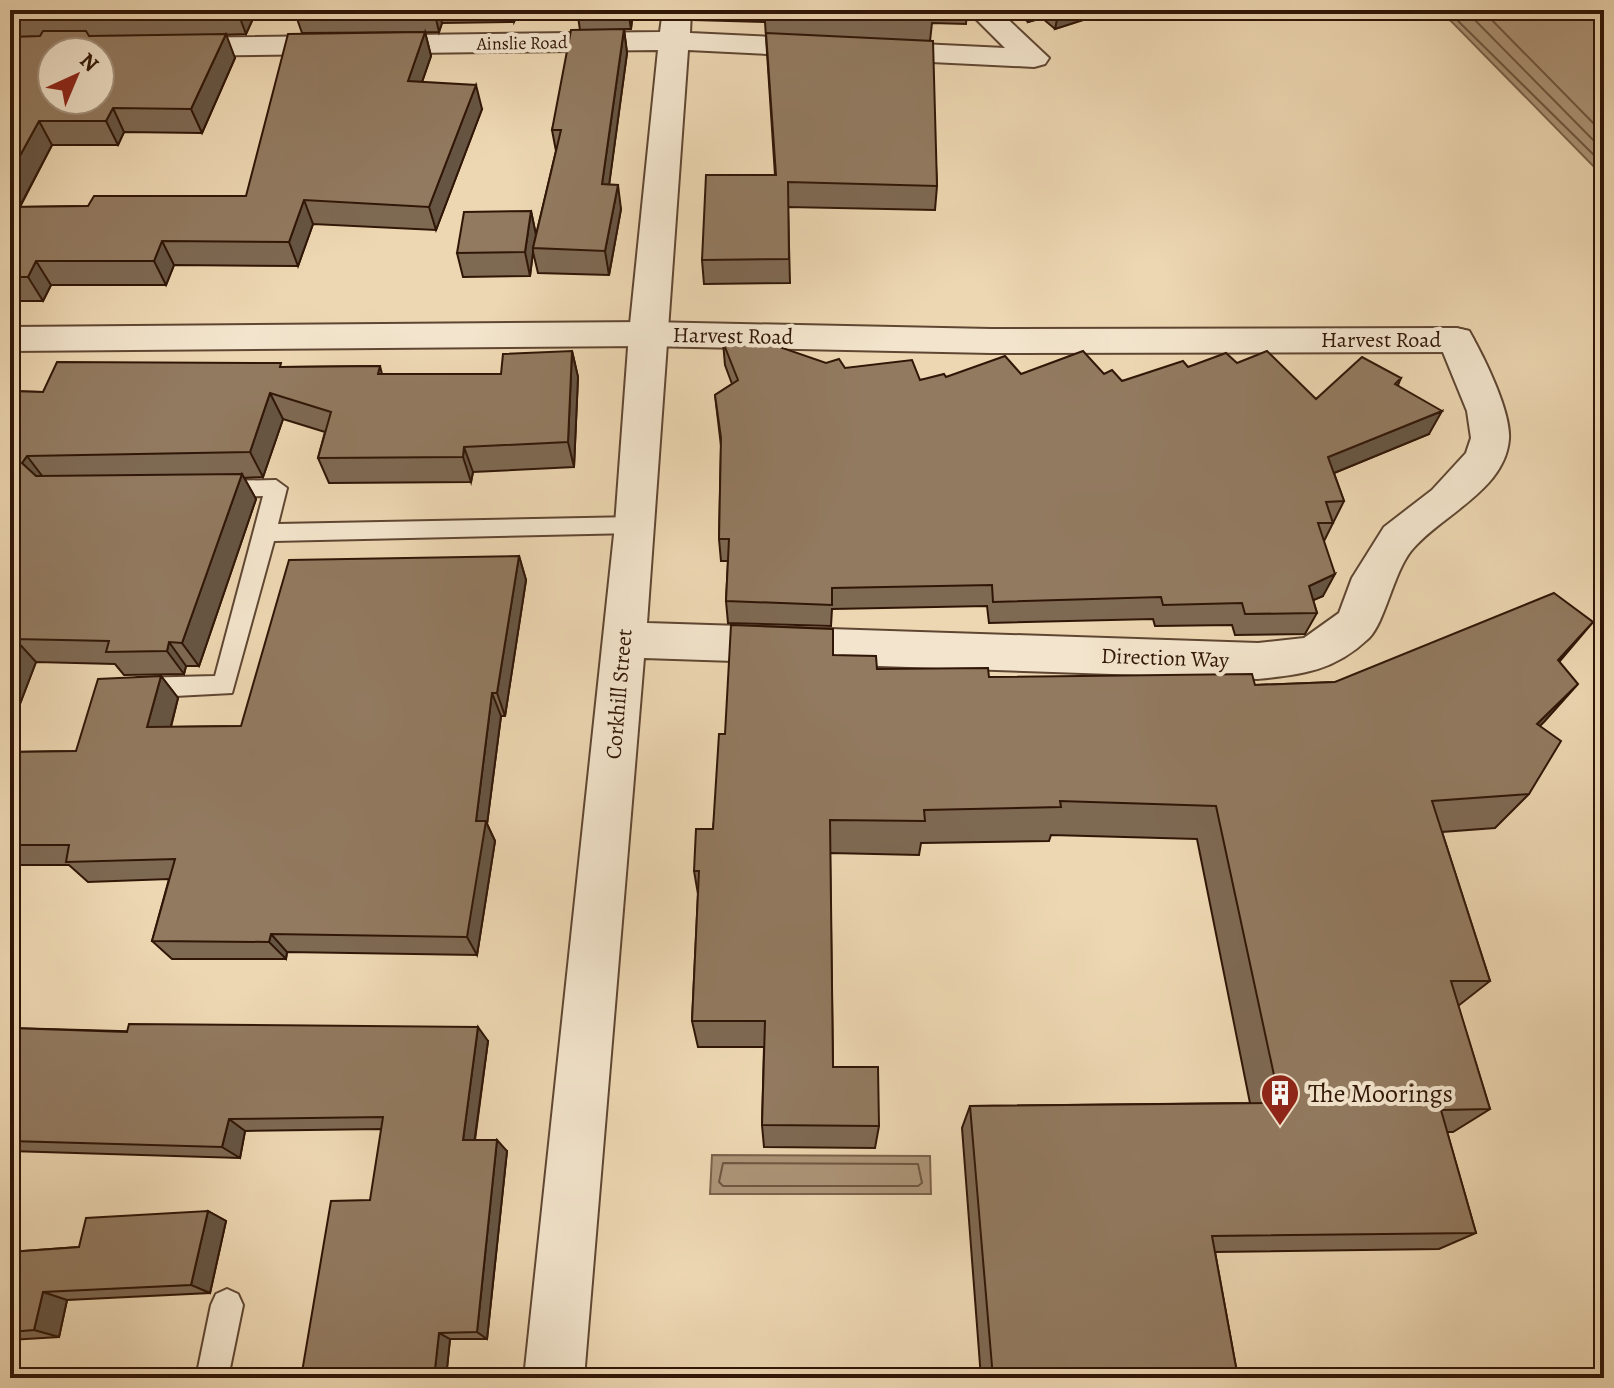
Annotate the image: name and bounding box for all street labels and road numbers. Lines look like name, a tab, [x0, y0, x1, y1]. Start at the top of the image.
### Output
street label: Ainslie Road	[475, 30, 568, 56]
street label: Harvest Road	[672, 320, 794, 352]
street label: Harvest Road	[1321, 325, 1442, 355]
street label: Corkhill Street	[598, 628, 640, 760]
street label: Direction Way	[1100, 641, 1230, 675]

